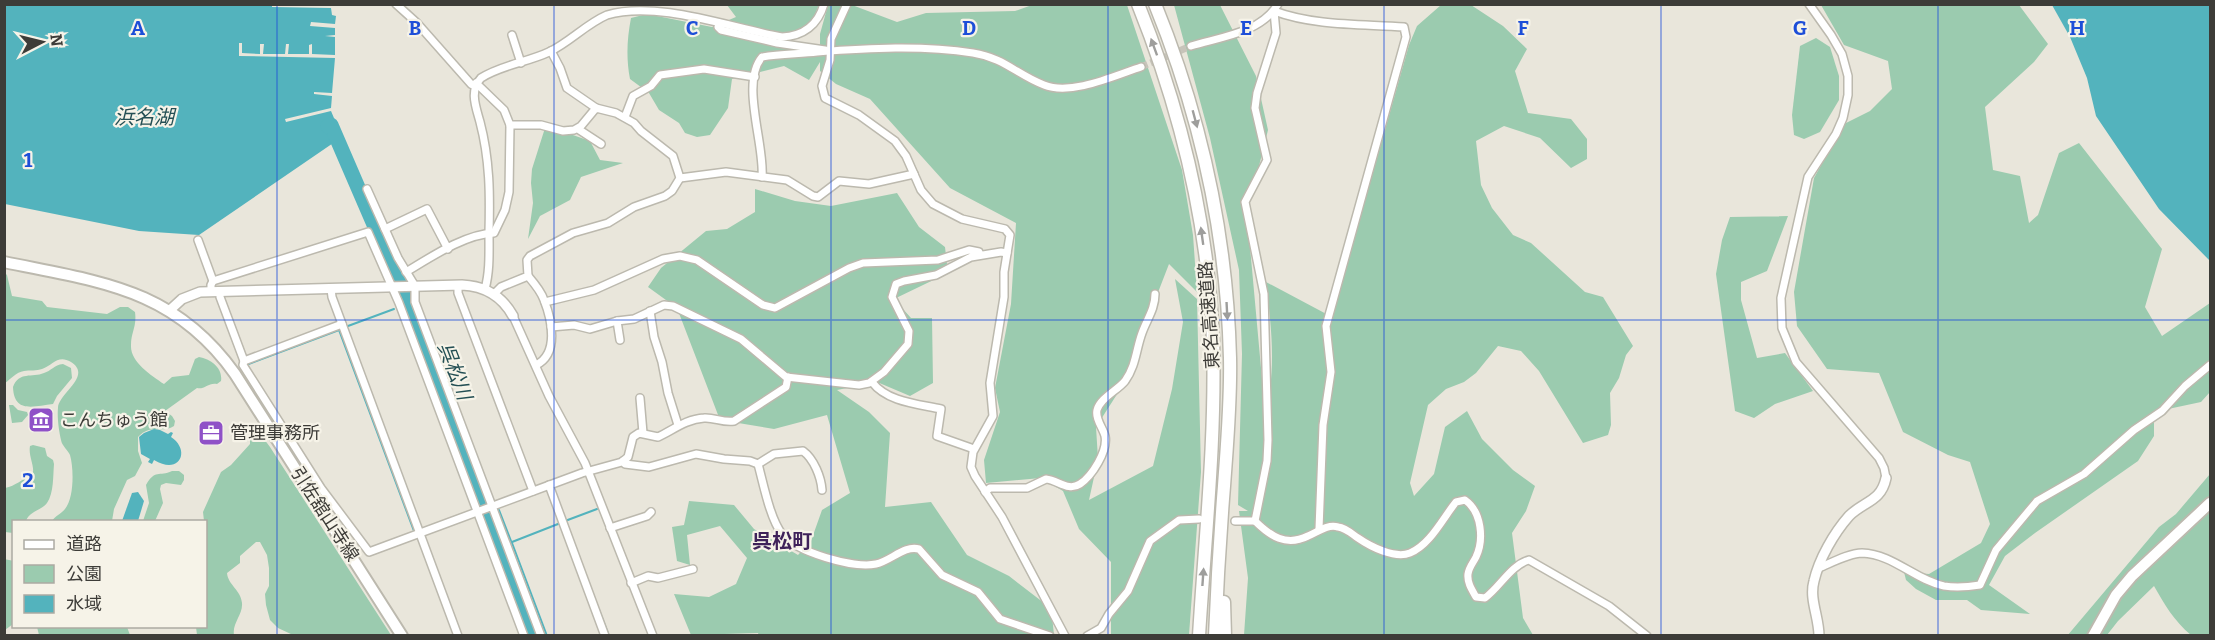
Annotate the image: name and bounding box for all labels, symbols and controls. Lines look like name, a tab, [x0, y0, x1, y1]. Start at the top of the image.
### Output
north arrow	[12, 12, 72, 72]
text: A	[131, 16, 146, 40]
text: B	[409, 16, 422, 40]
text: C	[686, 16, 698, 40]
text: D	[962, 16, 976, 40]
text: E	[1240, 16, 1252, 40]
text: F	[1517, 16, 1529, 40]
text: G	[1793, 16, 1807, 40]
text: H	[2069, 16, 2085, 40]
text: N	[46, 33, 67, 48]
one-way arrow	[1149, 38, 1158, 56]
water label: 浜名湖	[114, 105, 177, 129]
one-way arrow	[1190, 110, 1200, 128]
text: 1	[24, 148, 33, 172]
one-way arrow	[1197, 226, 1206, 245]
street label: 東名高速道路	[1194, 260, 1224, 370]
one-way arrow	[1223, 302, 1232, 321]
water label: 呉松川	[433, 339, 478, 405]
museum icon: こんちゅう館	[26, 405, 56, 435]
place label: こんちゅう館	[60, 409, 168, 431]
office icon: 管理事務所	[196, 418, 226, 448]
place label: 管理事務所	[230, 422, 320, 444]
street label: 引佐舘山寺線	[286, 463, 364, 565]
text: 2	[22, 468, 34, 492]
legend	[12, 520, 207, 628]
district label: 呉松町	[752, 529, 812, 553]
text: 道路	[66, 533, 102, 555]
text: 公園	[66, 563, 102, 585]
one-way arrow	[1198, 568, 1208, 587]
text: 水域	[66, 593, 102, 615]

